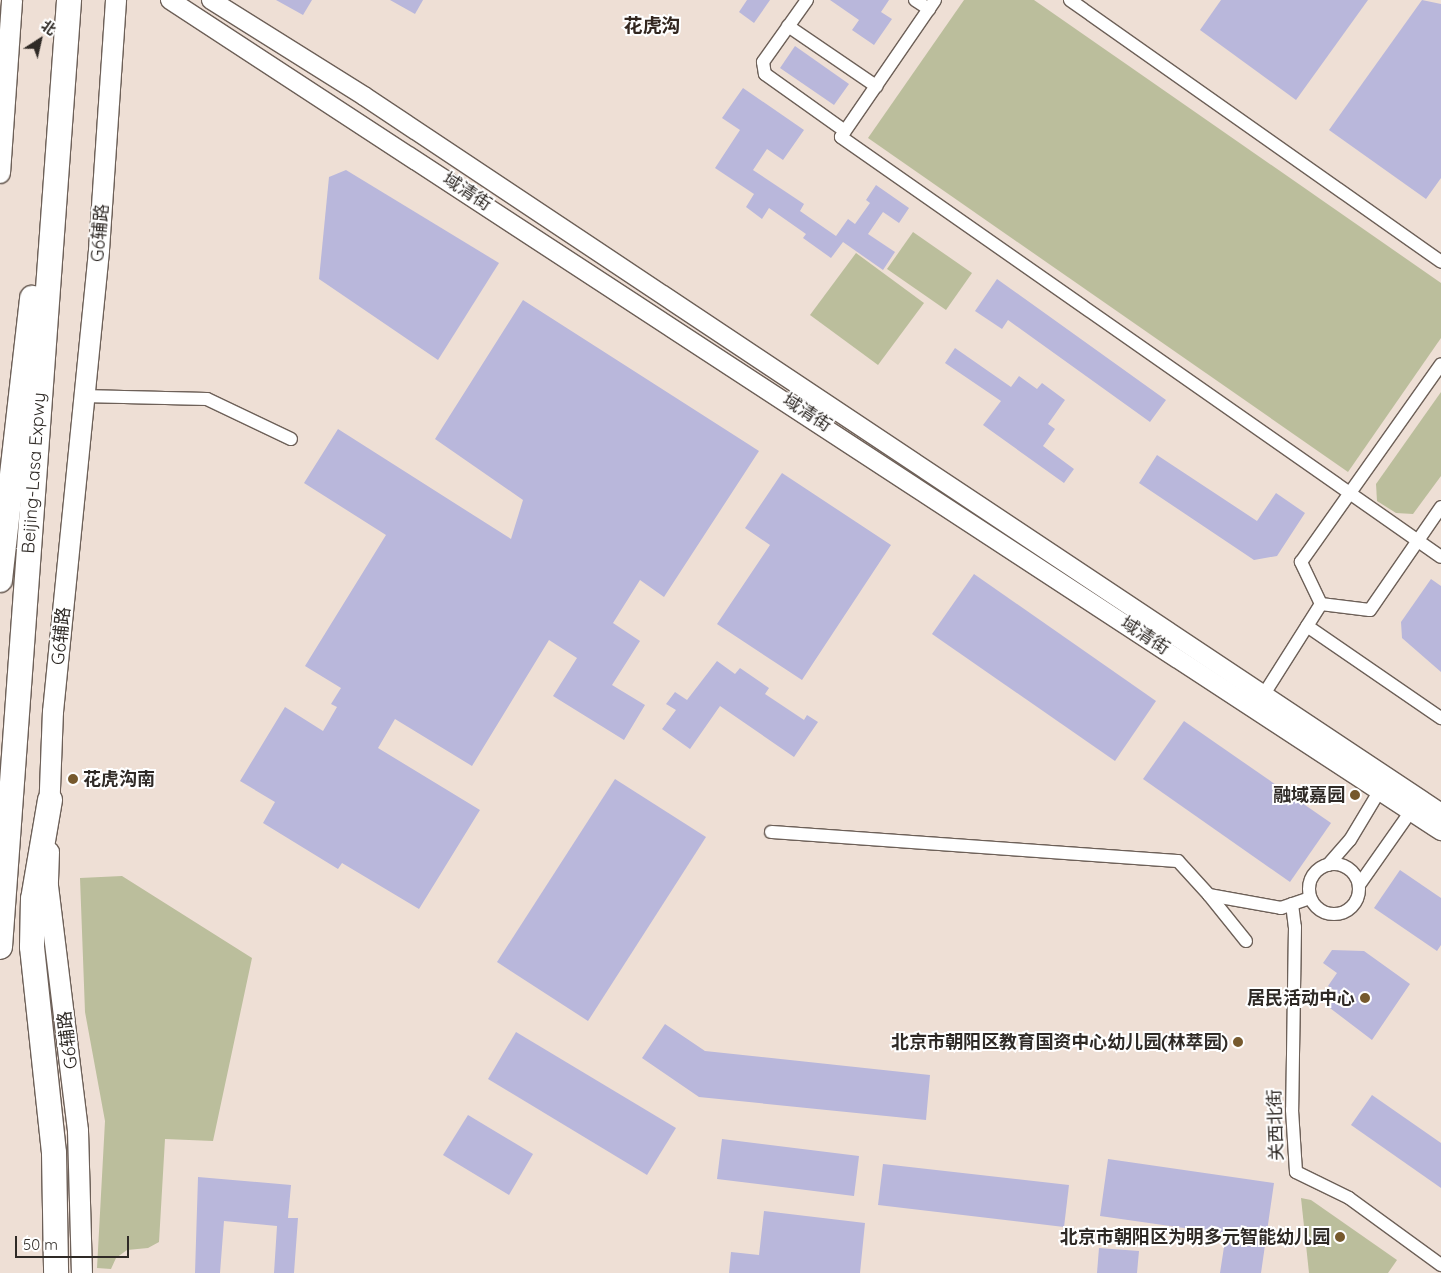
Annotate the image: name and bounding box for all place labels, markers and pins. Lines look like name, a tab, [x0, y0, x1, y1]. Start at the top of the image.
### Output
place label: 花虎沟南	[83, 768, 155, 790]
marker: 花虎沟南	[67, 773, 79, 785]
place label: 融域嘉园	[1273, 784, 1345, 806]
marker: 融域嘉园	[1349, 789, 1361, 801]
place label: 居民活动中心	[1247, 987, 1355, 1009]
marker: 居民活动中心	[1359, 992, 1371, 1004]
place label: 北京市朝阳区教育国资中心幼儿园(林萃园)	[891, 1031, 1228, 1053]
marker: 北京市朝阳区教育国资中心幼儿园(林萃园)	[1232, 1036, 1244, 1048]
place label: 北京市朝阳区为明多元智能幼儿园	[1060, 1226, 1330, 1248]
marker: 北京市朝阳区为明多元智能幼儿园	[1334, 1231, 1346, 1243]

